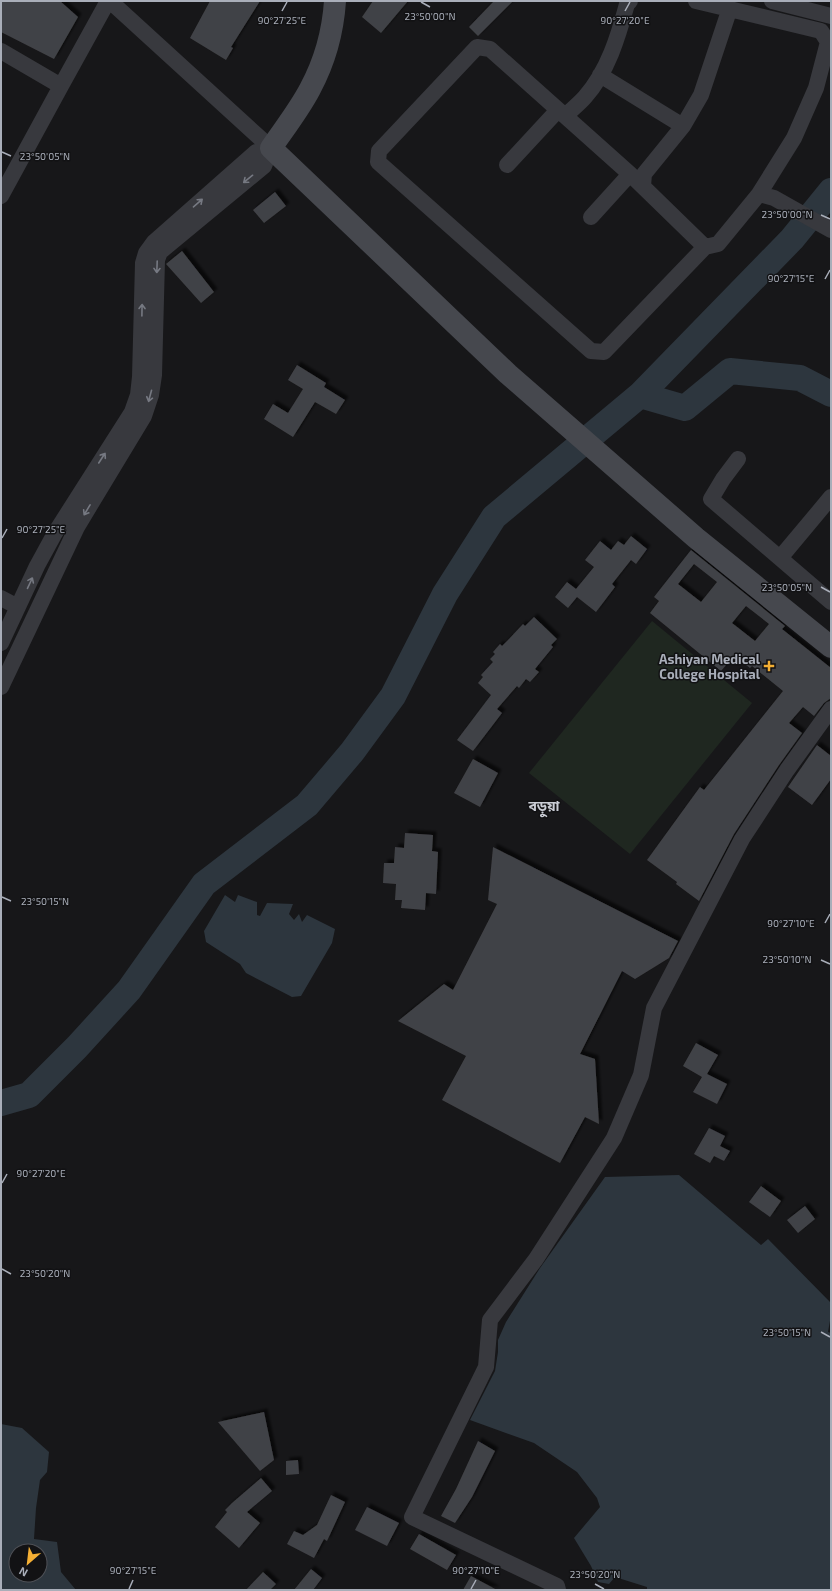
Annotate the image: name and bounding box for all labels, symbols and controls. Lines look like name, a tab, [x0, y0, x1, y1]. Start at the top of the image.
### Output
text: 23°50'00"N	[405, 10, 455, 22]
text: 90°27'25"E	[258, 14, 307, 26]
text: 90°27'20"E	[601, 14, 650, 26]
text: 23°50'05"N	[20, 150, 70, 162]
one-way arrow	[243, 174, 254, 183]
one-way arrow	[193, 198, 203, 208]
text: 23°50'00"N	[762, 208, 812, 220]
one-way arrow	[153, 260, 161, 273]
text: 90°27'15"E	[768, 272, 815, 284]
one-way arrow	[138, 304, 146, 317]
one-way arrow	[146, 389, 153, 402]
one-way arrow	[98, 453, 106, 464]
one-way arrow	[83, 504, 91, 516]
text: 90°27'25"E	[17, 523, 66, 535]
one-way arrow	[27, 577, 34, 589]
text: 23°50'05"N	[762, 581, 812, 593]
place label: Ashiyan Medical College Hospital	[659, 651, 761, 682]
marker: Ashiyan Medical College Hospital	[763, 660, 775, 672]
district label: বড়ুয়া	[527, 797, 561, 818]
text: 23°50'15"N	[21, 895, 69, 907]
text: 90°27'10"E	[767, 917, 815, 929]
text: 23°50'10"N	[763, 953, 811, 965]
text: 90°27'20"E	[17, 1167, 66, 1179]
text: 23°50'20"N	[20, 1267, 70, 1279]
text: 23°50'15"N	[763, 1326, 811, 1338]
north arrow	[8, 1543, 48, 1583]
text: 90°27'15"E	[110, 1564, 157, 1576]
text: 90°27'10"E	[452, 1564, 500, 1576]
text: N	[16, 1565, 30, 1580]
text: 23°50'20"N	[570, 1568, 620, 1580]

